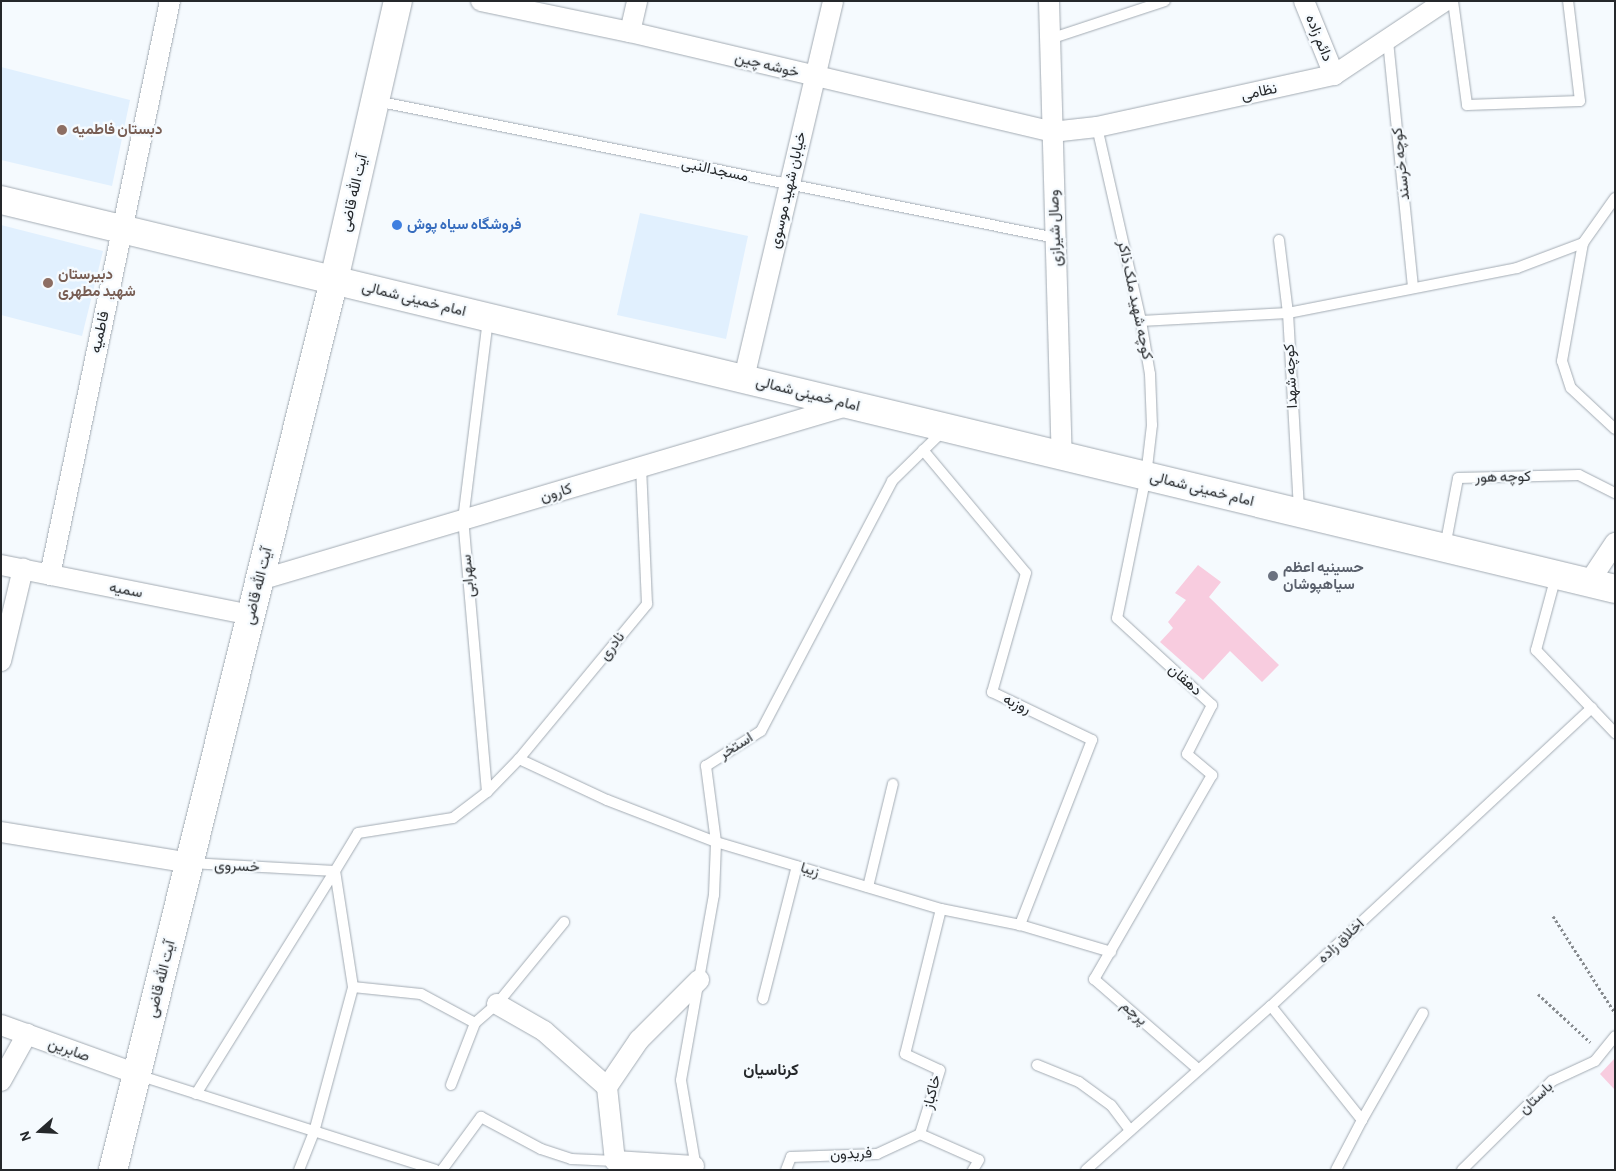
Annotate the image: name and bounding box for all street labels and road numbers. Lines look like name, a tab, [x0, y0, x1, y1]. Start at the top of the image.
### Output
street label: دائم زاده	[1301, 12, 1337, 64]
street label: خوشه چین	[733, 48, 801, 82]
street label: نظامی	[1239, 79, 1279, 105]
street label: کوچه خرسند	[1388, 127, 1414, 201]
street label: خیابان شهید موسوی	[766, 130, 810, 250]
street label: آیت الله قاضی	[336, 152, 372, 234]
street label: مسجدالنبی	[680, 154, 750, 186]
street label: وصال شیرازی	[1045, 189, 1065, 267]
street label: کوچه شهید ملک ذاکر	[1114, 239, 1156, 361]
street label: امام خمینی شمالی	[360, 277, 468, 321]
street label: فاطمیه	[87, 309, 113, 355]
street label: کوچه شهدا	[1280, 343, 1302, 409]
street label: امام خمینی شمالی	[754, 372, 862, 416]
street label: امام خمینی شمالی	[1148, 467, 1256, 511]
street label: کوچه هور	[1475, 468, 1531, 486]
street label: کارون	[538, 480, 574, 506]
street label: آیت الله قاضی	[240, 546, 276, 626]
street label: سهرابی	[457, 554, 479, 598]
street label: سمیه	[108, 578, 144, 602]
street label: نادری	[595, 628, 629, 664]
street label: دهقان	[1164, 660, 1206, 700]
street label: روزبه	[1000, 690, 1034, 718]
street label: استخر	[716, 729, 756, 763]
street label: خسروی	[214, 856, 260, 876]
street label: زیبا	[798, 859, 822, 881]
street label: اخلاق زاده	[1314, 915, 1368, 967]
street label: آیت الله قاضی	[143, 939, 179, 1019]
street label: پرچم	[1117, 997, 1151, 1029]
street label: صابرین	[46, 1034, 92, 1066]
street label: خاکباز	[919, 1073, 945, 1111]
street label: باستان	[1515, 1078, 1557, 1118]
street label: فریدون	[830, 1144, 872, 1164]

